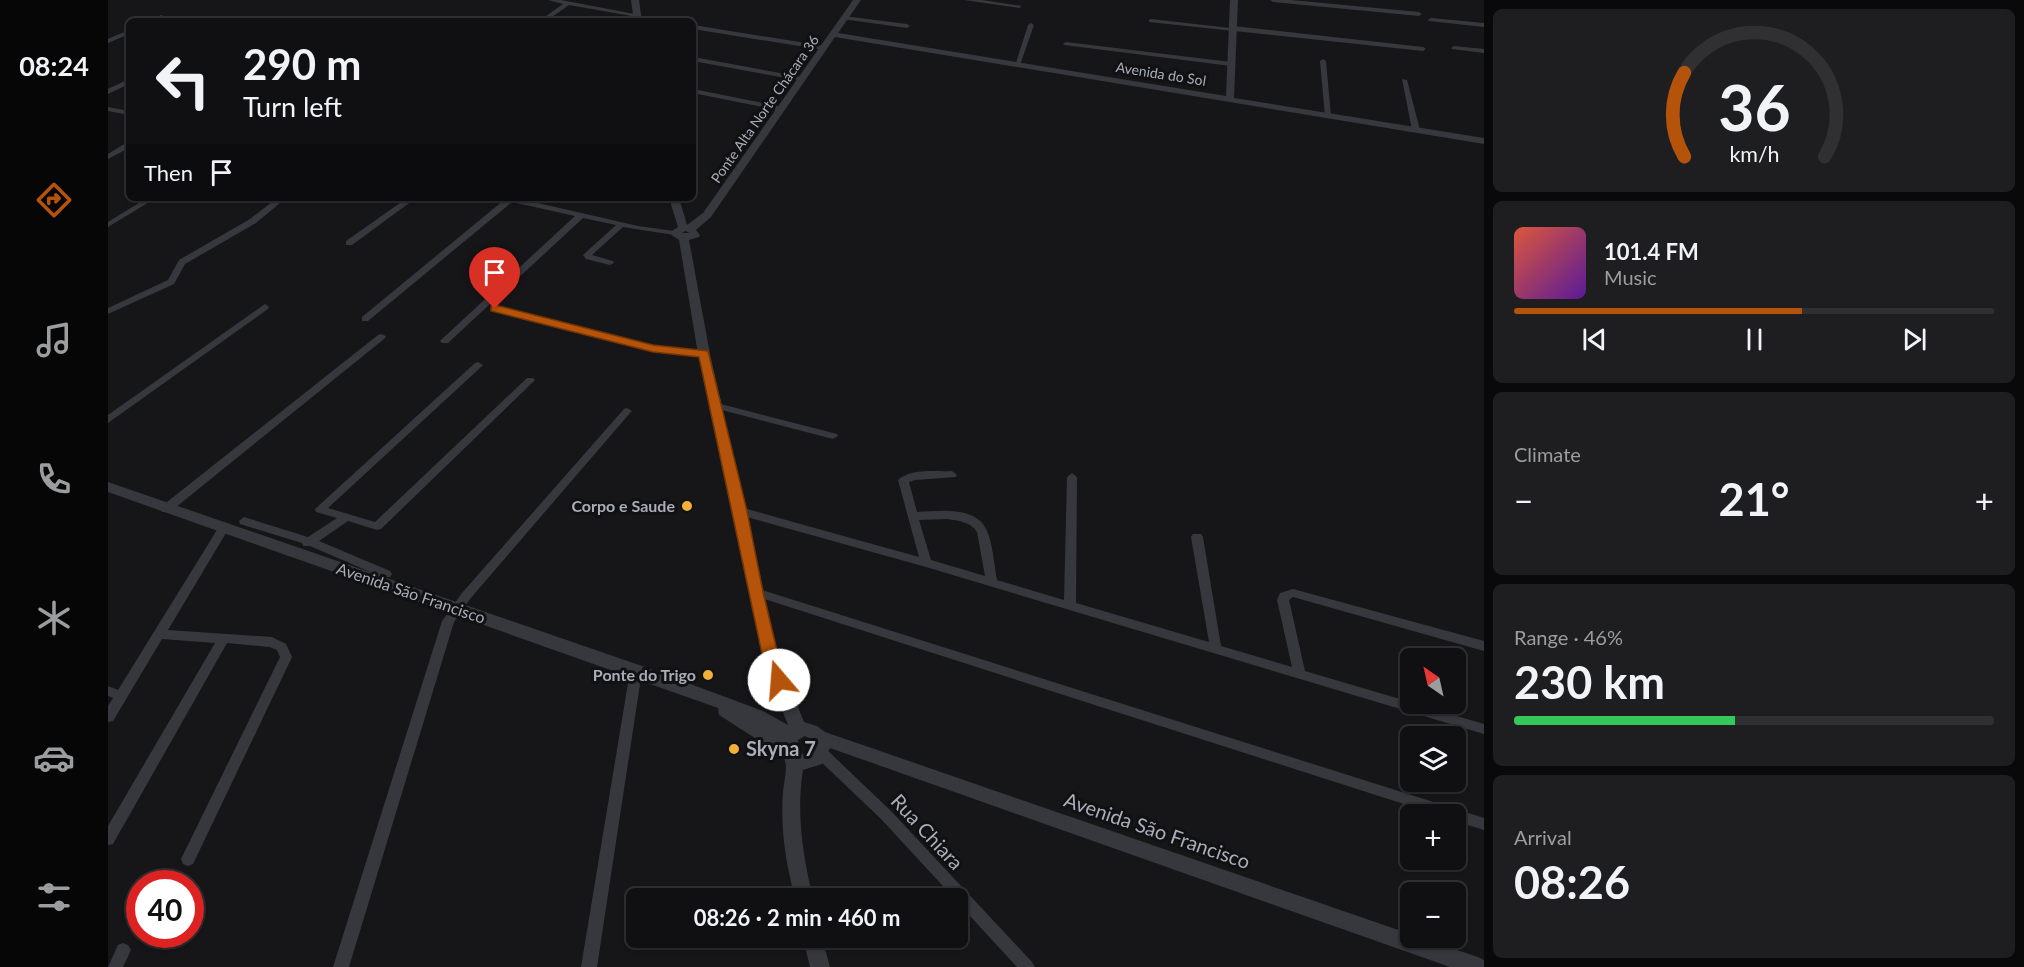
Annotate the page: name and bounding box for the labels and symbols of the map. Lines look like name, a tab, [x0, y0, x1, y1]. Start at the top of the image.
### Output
street label: Ponte Alta Norte Chácara 36	[707, 32, 822, 186]
street label: Avenida do Sol	[1115, 58, 1207, 89]
pin	[469, 247, 520, 309]
place label: Corpo e Saude	[571, 496, 675, 515]
marker: Corpo e Saude	[680, 499, 694, 513]
street label: Avenida São Francisco	[334, 558, 488, 627]
position arrow	[747, 648, 811, 712]
north arrow	[1400, 648, 1466, 714]
place label: Ponte do Trigo	[593, 665, 696, 684]
marker: Ponte do Trigo	[701, 668, 715, 682]
place label: Skyna 7	[746, 736, 816, 760]
marker: Skyna 7	[727, 742, 741, 756]
street label: Avenida São Francisco	[1061, 787, 1253, 873]
street label: Rua Chiara	[887, 789, 969, 874]
speed limit sign: 40	[126, 870, 204, 948]

